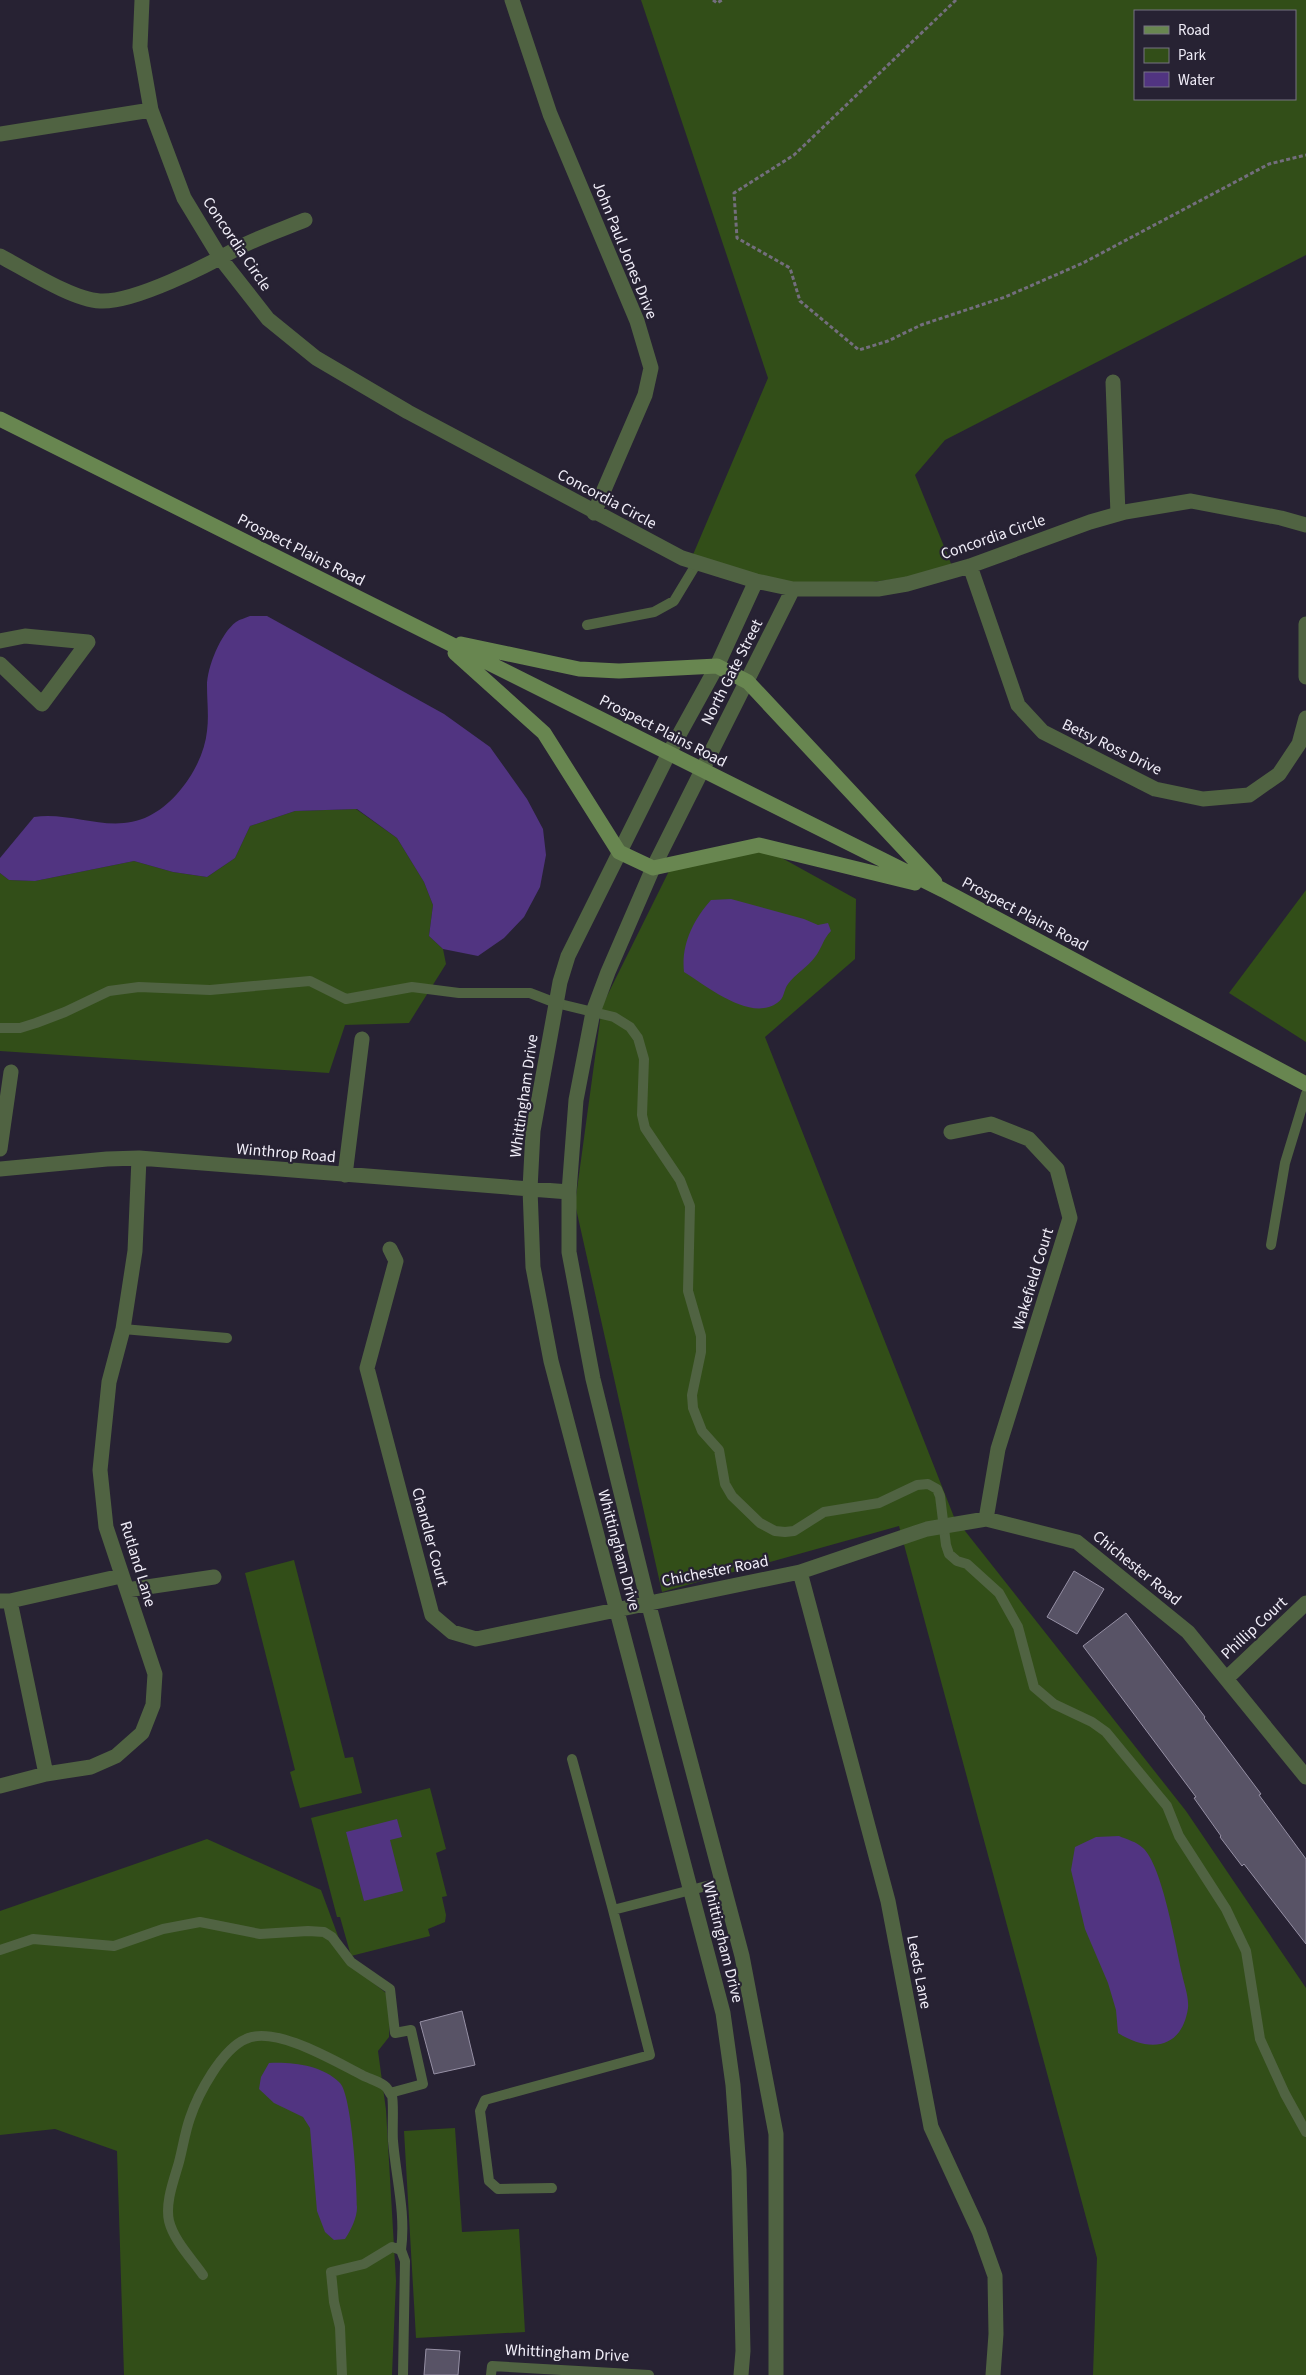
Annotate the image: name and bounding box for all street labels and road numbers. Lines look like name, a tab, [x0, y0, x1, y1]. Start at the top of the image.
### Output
street label: John Paul Jones Drive	[587, 178, 663, 322]
street label: Concordia Circle	[197, 192, 277, 296]
street label: Concordia Circle	[554, 464, 661, 534]
street label: Prospect Plains Road	[233, 508, 369, 592]
street label: Concordia Circle	[938, 509, 1048, 565]
street label: North Gate Street	[696, 615, 768, 729]
street label: Prospect Plains Road	[595, 689, 731, 773]
street label: Betsy Ross Drive	[1058, 713, 1166, 781]
street label: Prospect Plains Road	[958, 871, 1092, 957]
street label: Whittingham Drive	[504, 1033, 544, 1159]
street label: Winthrop Road	[235, 1138, 337, 1168]
street label: Wakefield Court	[1007, 1224, 1059, 1333]
street label: Chandler Court	[406, 1485, 454, 1590]
street label: Whittingham Drive	[592, 1487, 646, 1613]
street label: Rutland Lane	[115, 1518, 162, 1610]
street label: Chichester Road	[1088, 1525, 1186, 1611]
street label: Chichester Road	[660, 1550, 770, 1592]
street label: Phillip Court	[1216, 1591, 1292, 1664]
street label: Whittingham Drive	[697, 1879, 749, 2005]
street label: Leeds Lane	[901, 1933, 937, 2011]
street label: Whittingham Drive	[504, 2339, 630, 2367]

